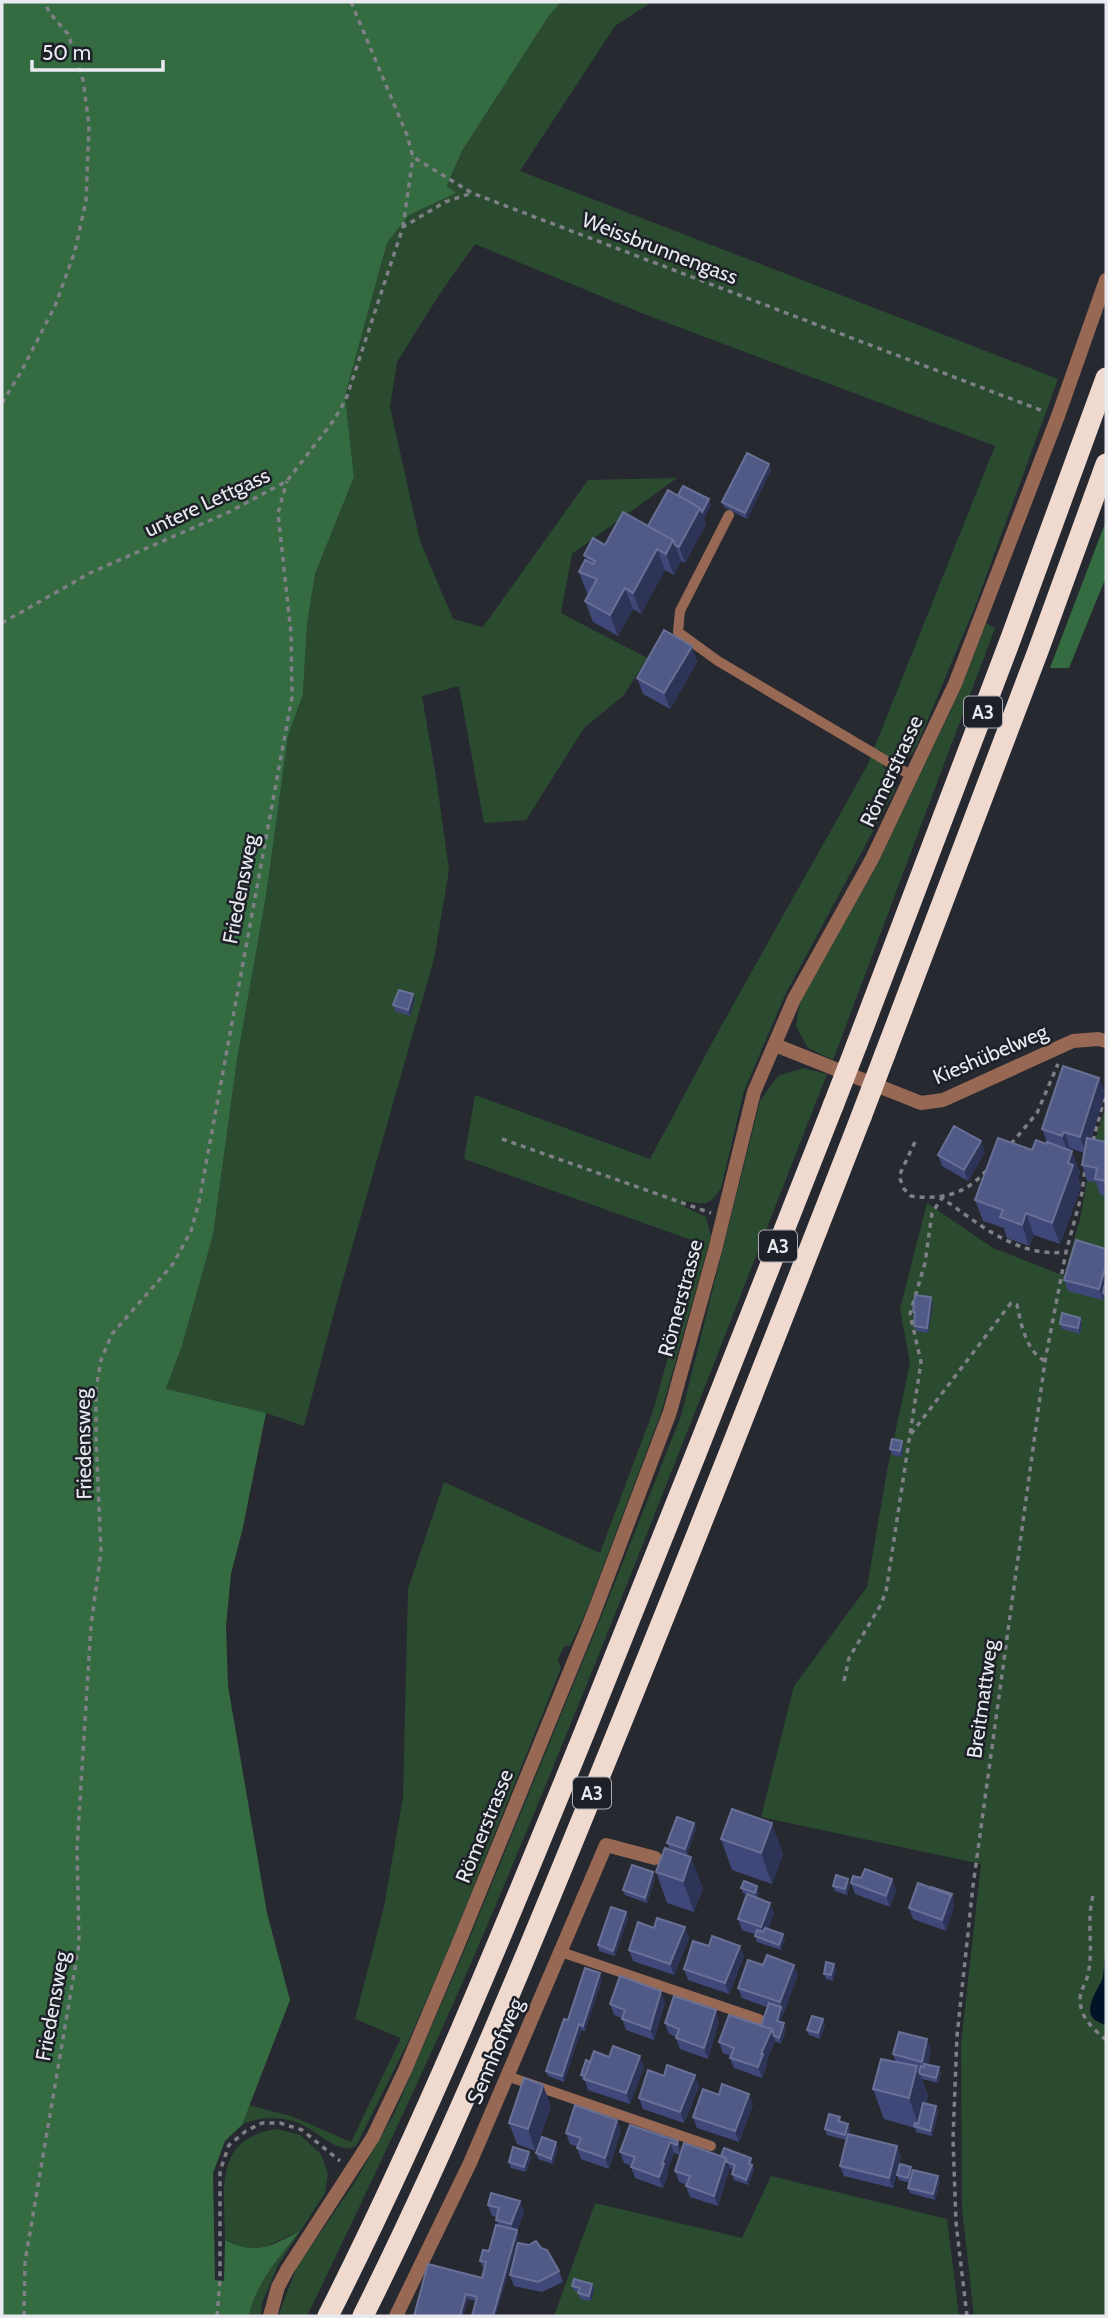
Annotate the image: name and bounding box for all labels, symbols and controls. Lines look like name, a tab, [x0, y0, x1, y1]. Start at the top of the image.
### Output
scale bar	[32, 28, 163, 72]
text: 50 m	[42, 40, 91, 65]
street label: Weissbrunnengass	[579, 207, 742, 289]
street label: untere Lettgass	[140, 462, 274, 542]
road number: A3	[964, 696, 1002, 727]
street label: Römerstrasse	[854, 711, 928, 831]
street label: Friedensweg	[217, 832, 263, 946]
street label: Kieshübelweg	[929, 1018, 1052, 1089]
road number: A3	[759, 1230, 797, 1262]
street label: Römerstrasse	[652, 1237, 708, 1359]
street label: Friedensweg	[70, 1388, 96, 1500]
street label: Breitmattweg	[961, 1637, 1003, 1760]
street label: Römerstrasse	[450, 1765, 518, 1886]
road number: A3	[573, 1778, 611, 1809]
street label: Friedensweg	[30, 1949, 74, 2063]
street label: Sennhofweg	[461, 1994, 529, 2108]

